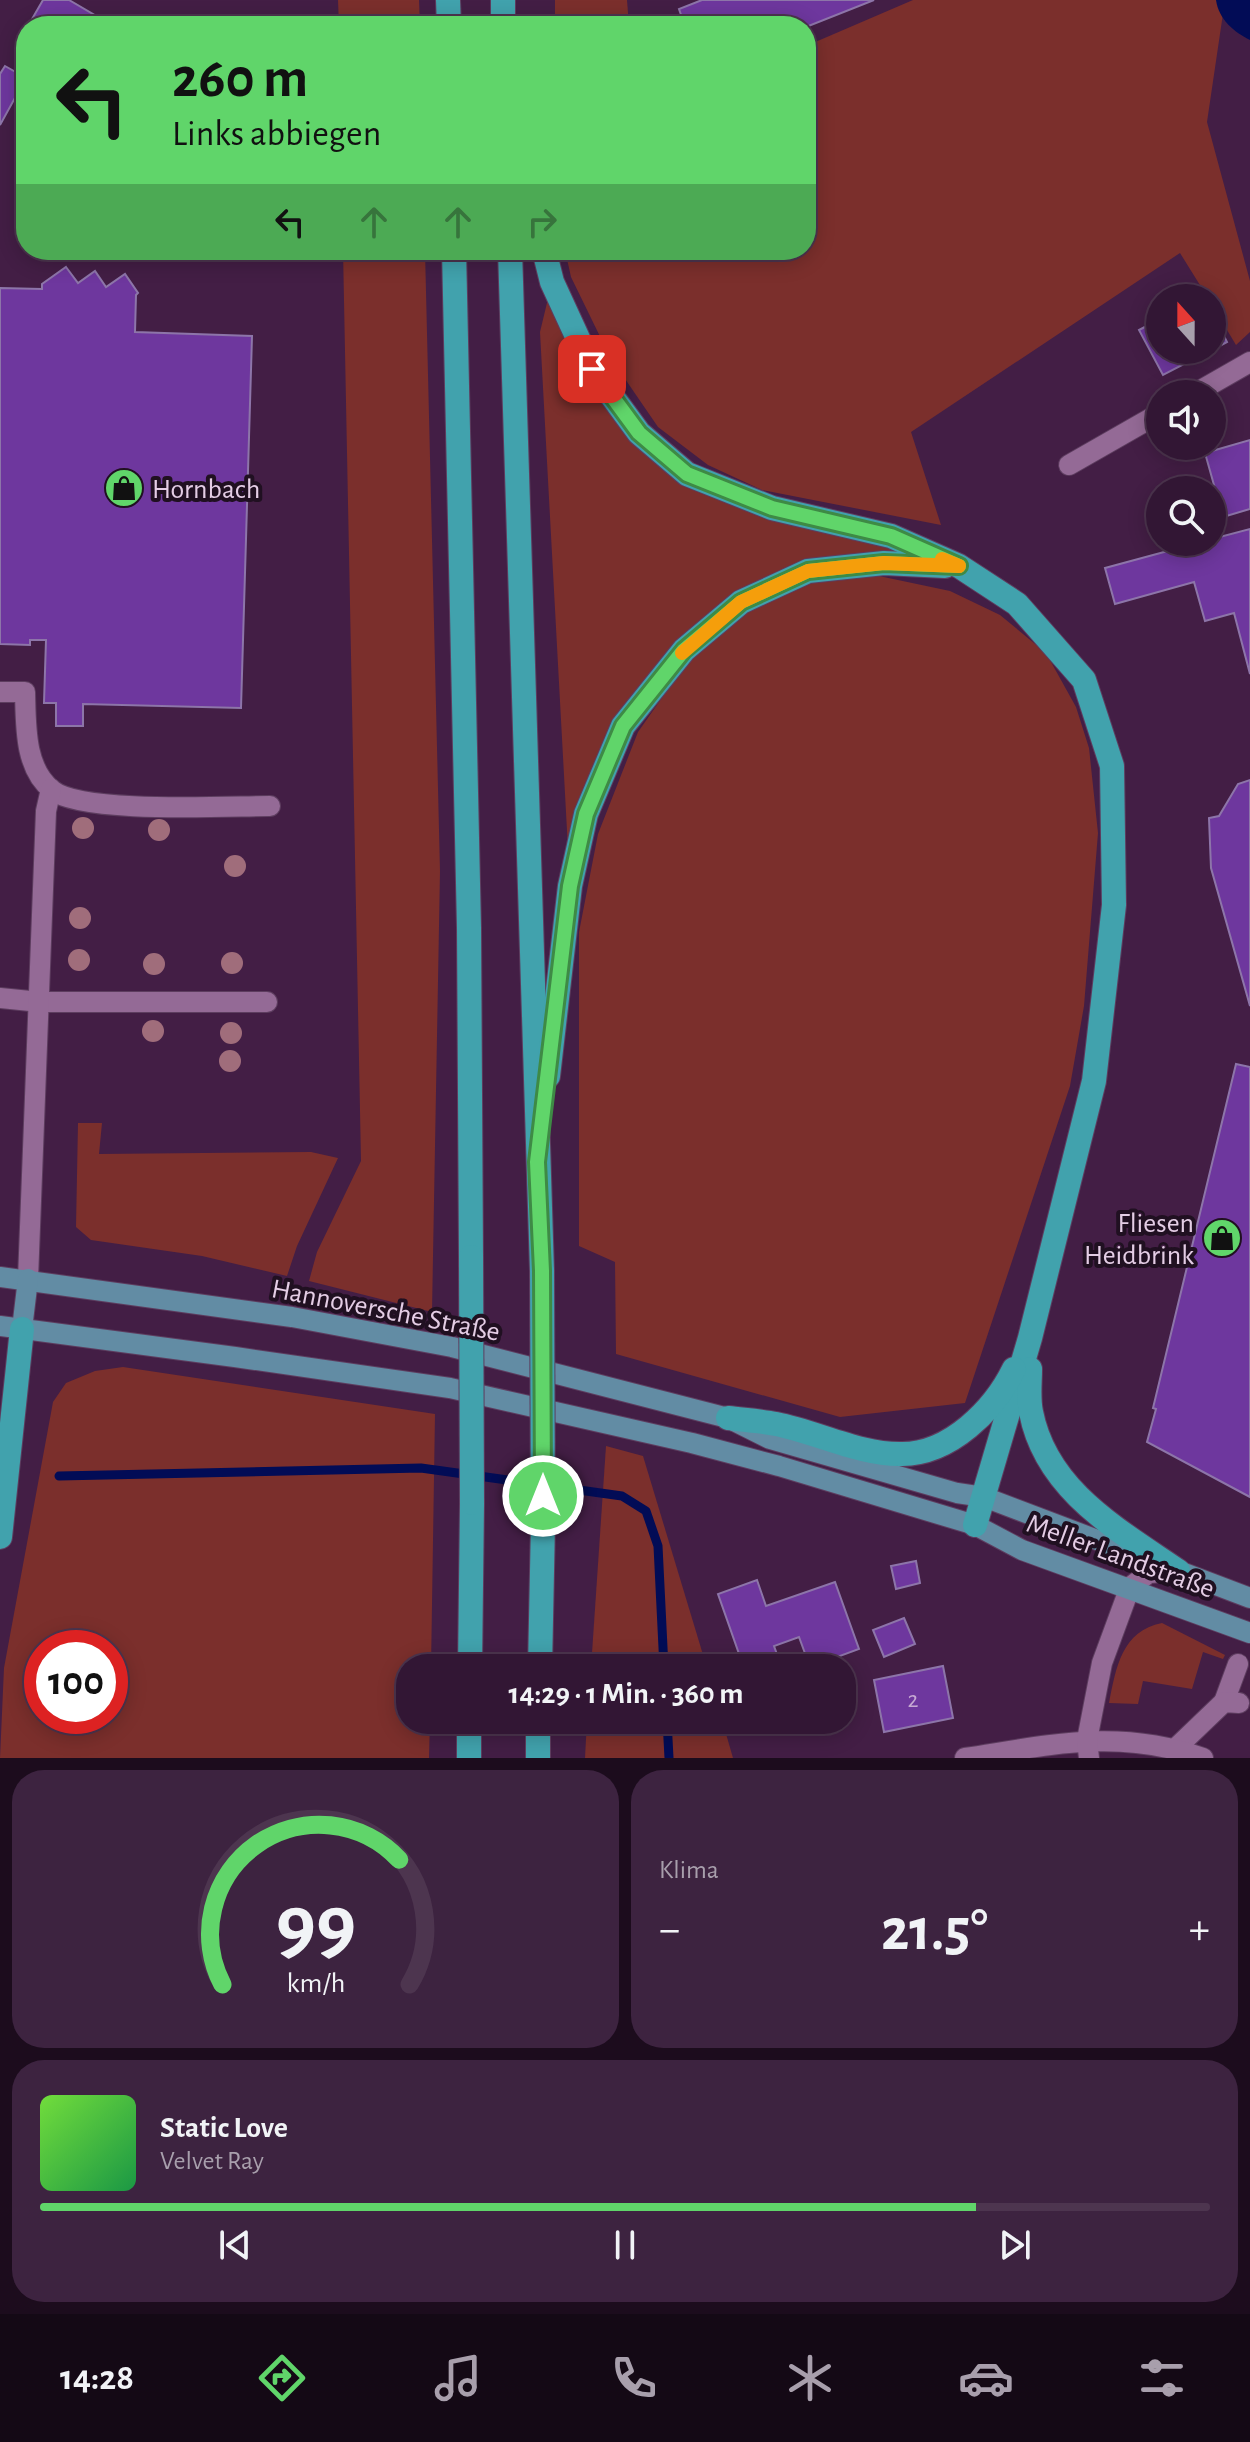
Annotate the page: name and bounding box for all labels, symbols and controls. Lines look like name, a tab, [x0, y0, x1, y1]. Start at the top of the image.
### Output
icon: left	[40, 48, 144, 152]
text: 260 m	[172, 51, 308, 107]
text: Links abbiegen	[172, 116, 381, 152]
icon: left	[268, 200, 312, 244]
icon: ahead	[352, 200, 396, 244]
icon: ahead	[436, 200, 480, 244]
icon: right	[520, 200, 564, 244]
north arrow	[1146, 284, 1226, 364]
map controls	[1146, 284, 1226, 556]
pin	[558, 335, 626, 403]
icon: arrive	[570, 347, 614, 391]
button: sound	[1146, 380, 1226, 460]
shop icon: Hornbach	[103, 467, 145, 509]
place label: Hornbach	[152, 476, 260, 504]
button: search	[1146, 476, 1226, 556]
place label: Fliesen Heidbrink	[1084, 1210, 1194, 1270]
shop icon: Fliesen Heidbrink	[1201, 1217, 1243, 1259]
street label: Hannoversche Straße	[269, 1275, 502, 1347]
position arrow	[501, 1454, 585, 1538]
street label: Meller Landstraße	[1023, 1510, 1218, 1604]
speed limit sign: 100	[24, 1630, 128, 1734]
text: 14:29 · 1 Min. · 360 m	[509, 1679, 743, 1709]
house number: 2	[908, 1688, 919, 1712]
text: Klima	[659, 1857, 719, 1883]
text: 99	[275, 1884, 356, 1968]
text: 21.5°	[881, 1901, 988, 1961]
text: −	[659, 1908, 680, 1952]
text: +	[1189, 1908, 1210, 1952]
text: km/h	[286, 1969, 345, 1998]
text: Static Love	[160, 2113, 288, 2143]
text: Velvet Ray	[160, 2148, 264, 2174]
icon: previous	[213, 2223, 257, 2267]
icon: pause	[603, 2223, 647, 2267]
icon: next	[993, 2223, 1037, 2267]
icon: directions	[254, 2350, 310, 2406]
icon: music	[430, 2350, 486, 2406]
icon: phone	[606, 2350, 662, 2406]
icon: climate	[782, 2350, 838, 2406]
icon: car	[958, 2350, 1014, 2406]
icon: filters	[1134, 2350, 1190, 2406]
text: 14:28	[60, 2360, 134, 2396]

